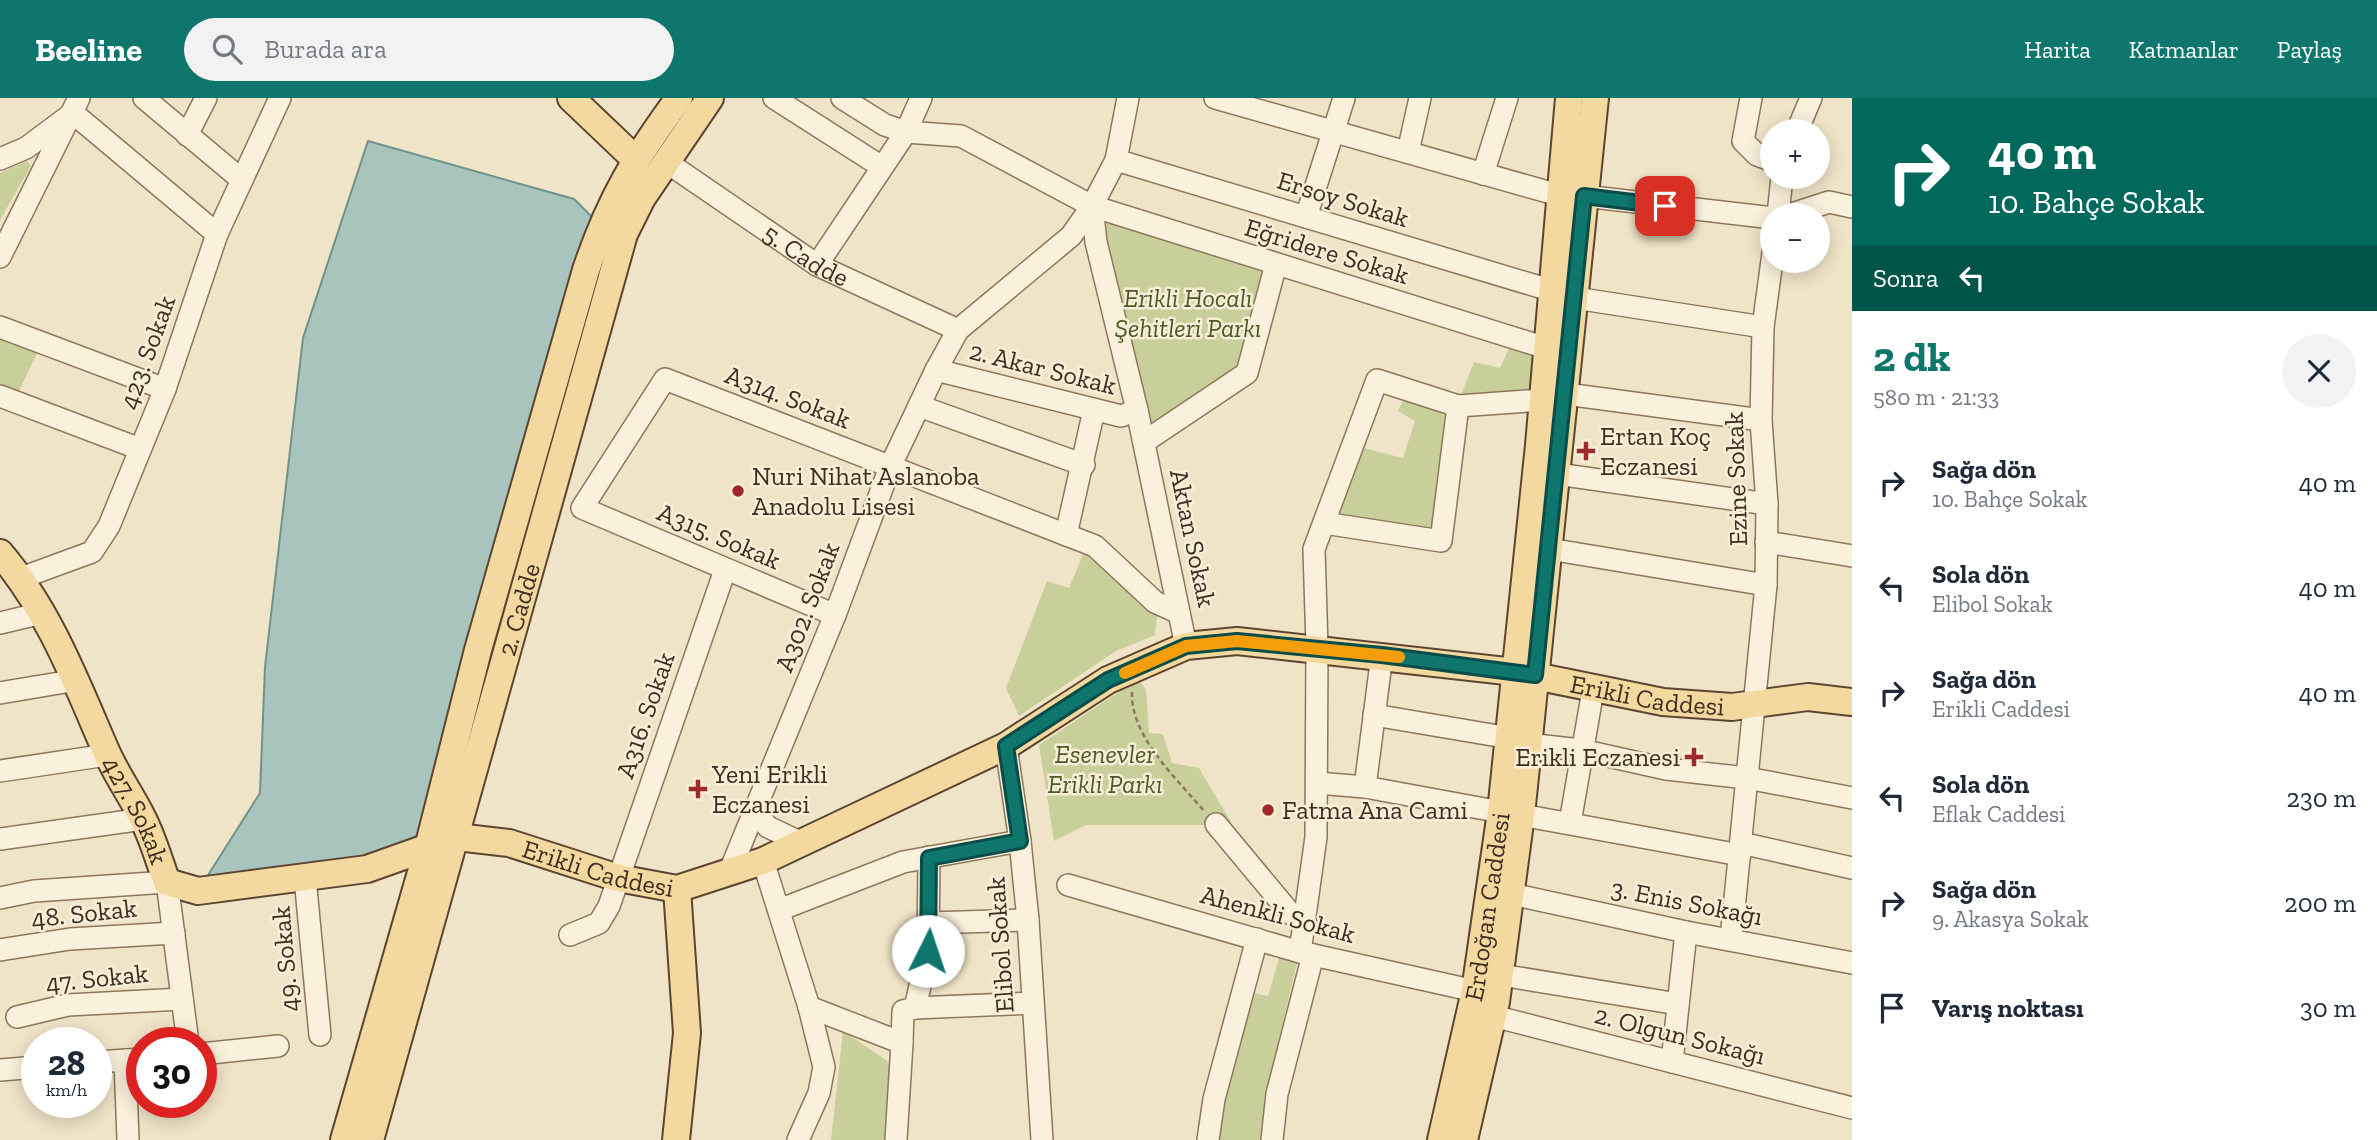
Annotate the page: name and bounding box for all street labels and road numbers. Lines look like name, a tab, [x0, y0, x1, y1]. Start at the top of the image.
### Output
street label: Ersoy Sokak	[1273, 164, 1413, 234]
street label: Eğridere Sokak	[1241, 211, 1413, 291]
street label: 5. Cadde	[757, 217, 854, 293]
street label: 423. Sokak	[112, 290, 182, 413]
street label: 2. Akar Sokak	[966, 334, 1120, 402]
street label: A314. Sokak	[721, 358, 856, 436]
street label: Ezine Sokak	[1718, 411, 1754, 547]
street label: Aktan Sokak	[1163, 466, 1223, 610]
street label: A315. Sokak	[652, 496, 786, 577]
street label: A302. Sokak	[768, 537, 846, 676]
street label: 2. Cadde	[491, 559, 547, 659]
street label: A316. Sokak	[609, 647, 682, 782]
street label: Erikli Caddesi	[1567, 668, 1726, 722]
street label: 427. Sokak	[95, 751, 176, 869]
street label: Erdoğan Caddesi	[1457, 810, 1517, 1004]
street label: Erikli Caddesi	[518, 832, 677, 904]
street label: 3. Enis Sokağı	[1609, 872, 1765, 932]
street label: Elibol Sokak	[979, 875, 1021, 1014]
street label: Ahenkli Sokak	[1197, 878, 1359, 950]
street label: 48. Sokak	[30, 892, 139, 934]
street label: 49. Sokak	[264, 904, 306, 1013]
street label: 47. Sokak	[44, 957, 150, 999]
street label: 2. Olgun Sokağı	[1591, 998, 1769, 1072]

